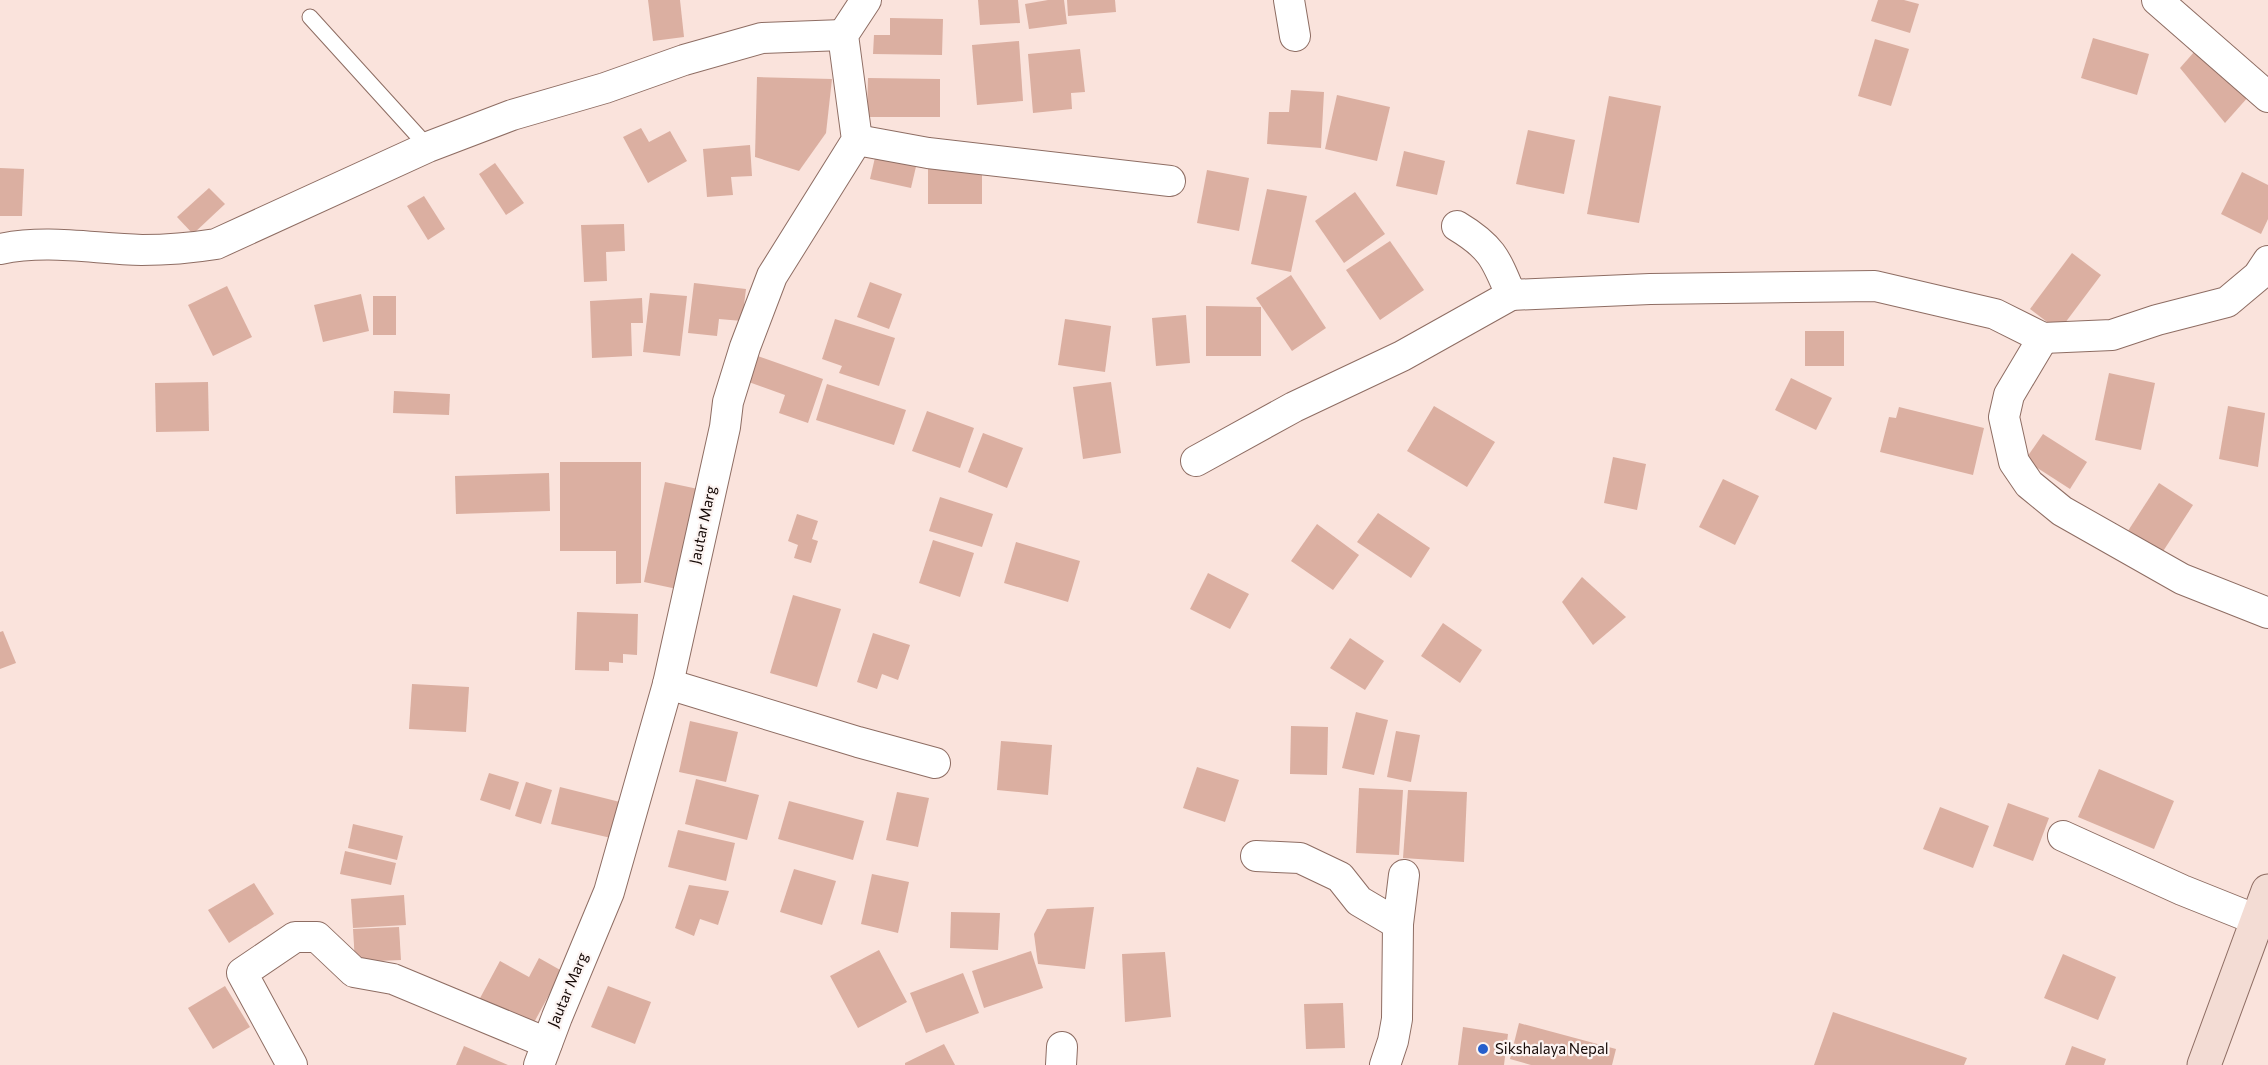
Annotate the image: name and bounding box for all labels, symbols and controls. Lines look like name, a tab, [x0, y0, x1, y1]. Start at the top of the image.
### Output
street label: Jautar Marg	[685, 484, 719, 566]
street label: Jautar Marg	[543, 949, 591, 1030]
place label: Sikshalaya Nepal	[1495, 1039, 1609, 1057]
marker: Sikshalaya Nepal	[1476, 1042, 1490, 1056]

